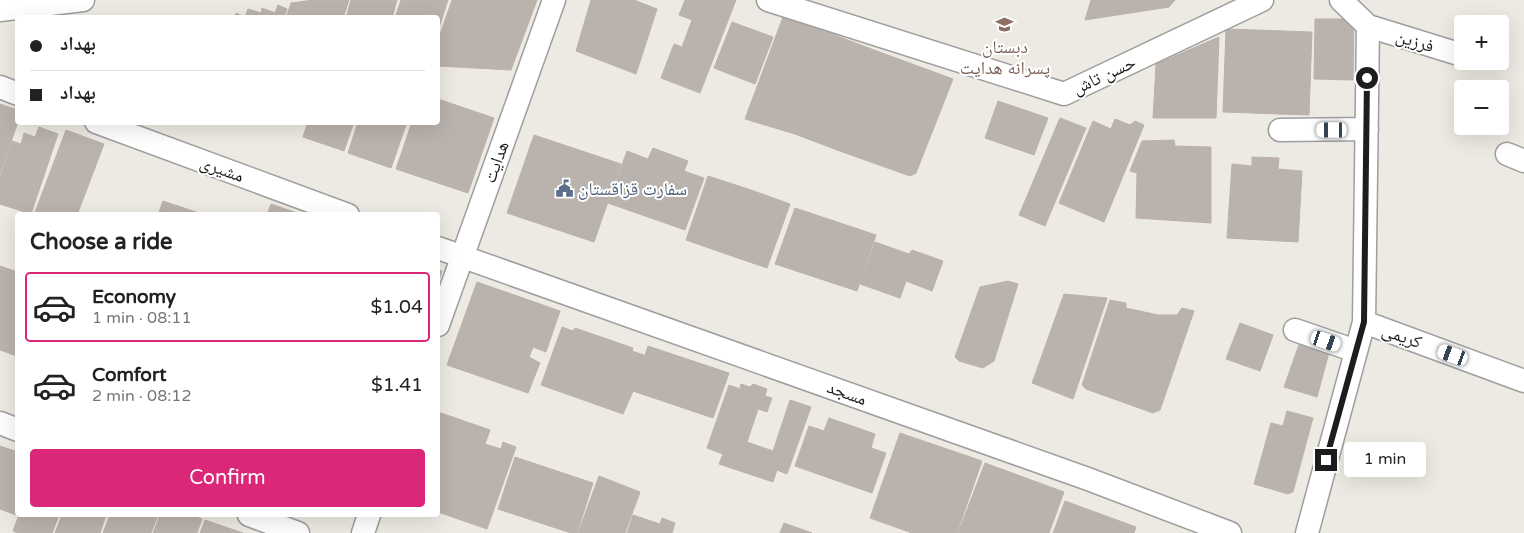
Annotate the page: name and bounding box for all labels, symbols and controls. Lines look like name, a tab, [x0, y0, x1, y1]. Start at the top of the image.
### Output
school or university icon: دبستان پسرانه هدایت	[995, 14, 1015, 34]
map controls	[1454, 15, 1509, 135]
button: +	[1454, 15, 1509, 70]
street label: فرزین	[1393, 25, 1437, 57]
text: بهداد	[60, 33, 96, 55]
place label: دبستان پسرانه هدایت	[960, 36, 1050, 79]
street label: حسن تاش	[1069, 51, 1139, 99]
route start	[1356, 67, 1378, 89]
button: −	[1454, 80, 1509, 135]
text: بهداد	[60, 82, 96, 104]
car	[1317, 123, 1347, 138]
street label: هدایت	[478, 138, 514, 186]
street label: مشیری	[197, 151, 247, 187]
place label: سفارت قزاقستان	[578, 178, 687, 200]
public building icon: سفارت قزاقستان	[554, 179, 574, 199]
text: Choose a ride	[30, 229, 173, 255]
icon: car	[32, 285, 77, 330]
text: Economy	[92, 286, 176, 308]
text: $1.04	[371, 296, 423, 318]
text: 1 min · 08:11	[92, 308, 191, 328]
street label: کریمی	[1379, 319, 1425, 353]
car	[1309, 329, 1342, 353]
car	[1436, 343, 1469, 367]
icon: car	[32, 363, 77, 408]
text: Comfort	[92, 364, 166, 386]
text: $1.41	[371, 374, 423, 396]
street label: مسجد	[824, 376, 870, 410]
text: 2 min · 08:12	[92, 386, 191, 406]
callout: 1 min	[1344, 442, 1426, 478]
button: Confirm	[30, 449, 425, 507]
route end	[1315, 449, 1337, 471]
text: 1 min	[1364, 449, 1406, 469]

